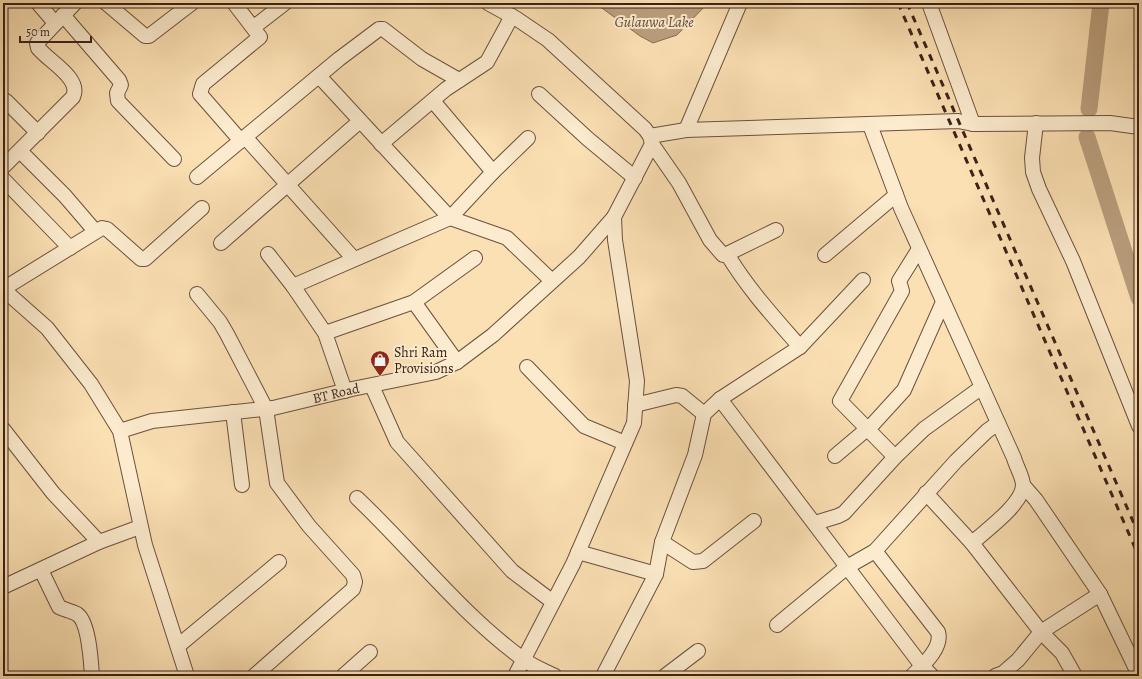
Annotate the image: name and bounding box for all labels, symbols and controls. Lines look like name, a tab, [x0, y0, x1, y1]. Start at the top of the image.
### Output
water label: Gulauwa Lake	[614, 12, 694, 32]
scale bar	[20, 18, 91, 44]
text: 50 m	[26, 24, 50, 40]
place label: Shri Ram Provisions	[394, 343, 454, 378]
shop icon: Shri Ram Provisions	[369, 349, 391, 377]
street label: BT Road	[311, 379, 362, 408]

